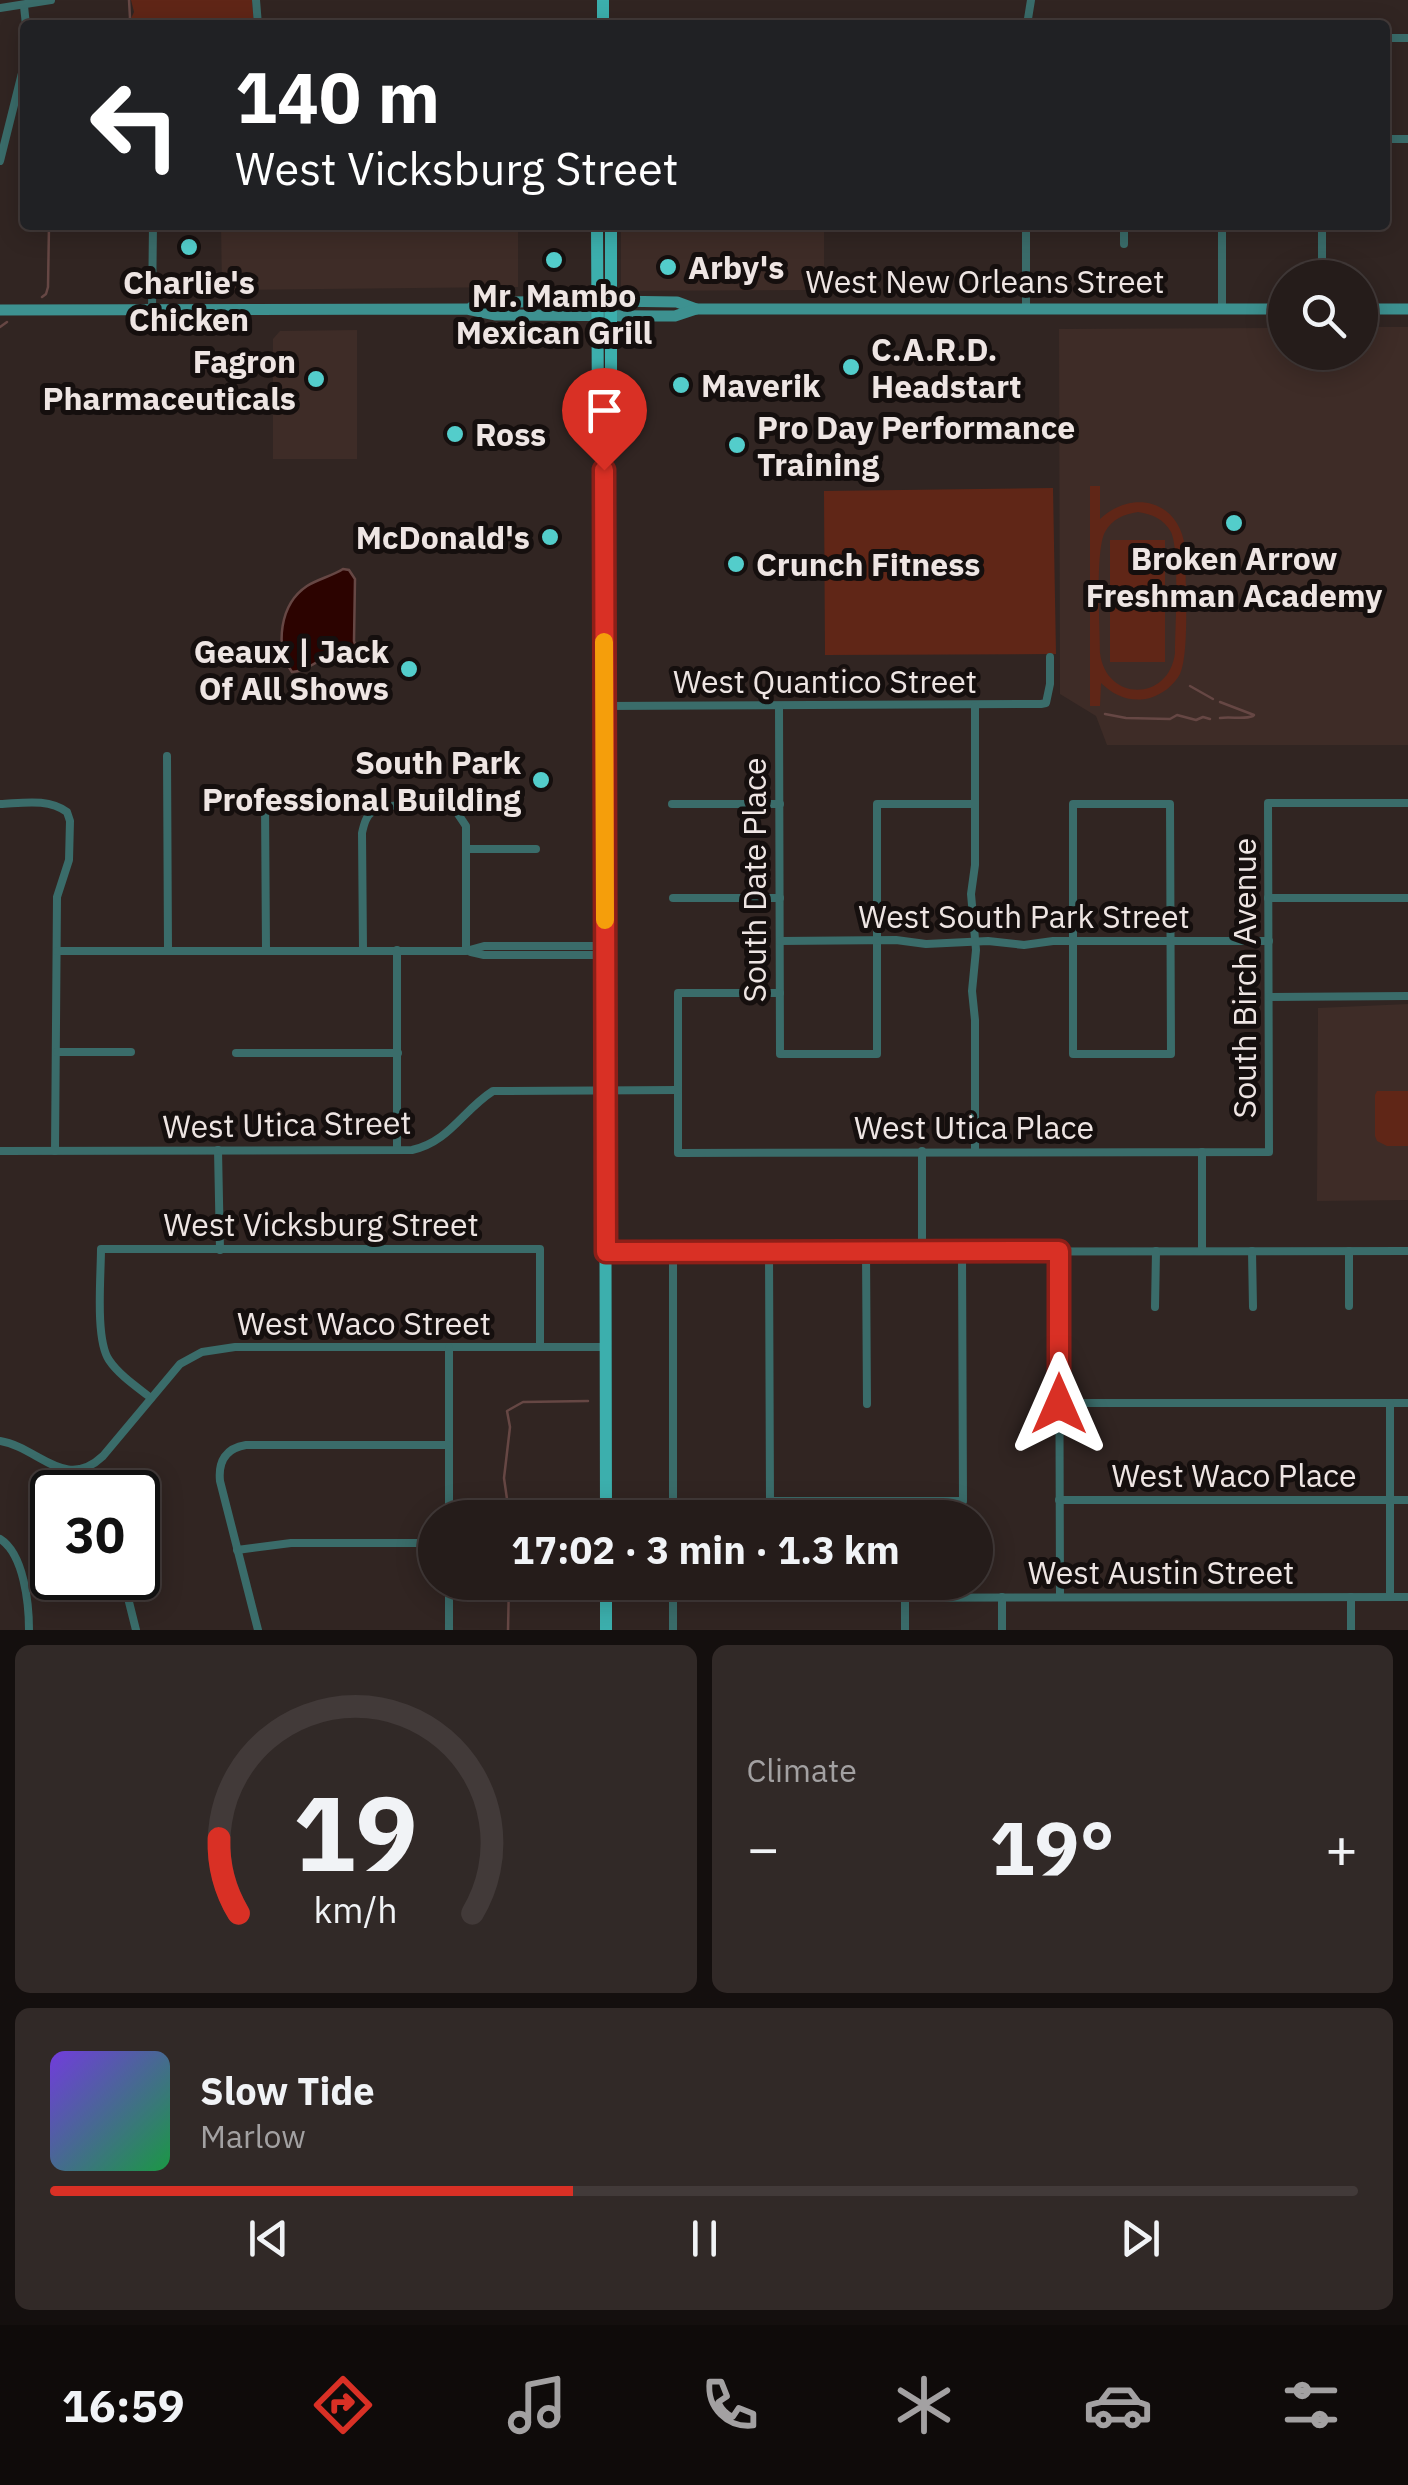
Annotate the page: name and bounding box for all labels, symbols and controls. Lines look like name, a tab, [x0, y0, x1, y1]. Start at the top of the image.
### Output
text: 140 m	[235, 51, 440, 142]
icon: left	[70, 60, 200, 190]
text: West Vicksburg Street	[235, 139, 679, 197]
marker: Charlie's Chicken	[178, 236, 200, 258]
place label: Arby's	[688, 246, 784, 288]
marker: Mr. Mambo Mexican Grill	[543, 249, 565, 271]
marker: Arby's	[657, 256, 679, 278]
street label: West New Orleans Street	[806, 260, 1164, 302]
map controls	[1268, 260, 1378, 370]
button: search	[1268, 260, 1378, 370]
place label: Charlie's Chicken	[123, 261, 255, 340]
place label: Mr. Mambo Mexican Grill	[456, 274, 652, 353]
place label: C.A.R.D. Headstart	[871, 328, 1021, 407]
place label: Fagron Pharmaceuticals	[43, 340, 296, 419]
marker: C.A.R.D. Headstart	[840, 356, 862, 378]
place label: Maverik	[701, 364, 821, 406]
marker: Fagron Pharmaceuticals	[305, 368, 327, 390]
pin	[562, 368, 647, 471]
marker: Maverik	[670, 374, 692, 396]
icon: arrive	[577, 383, 632, 438]
place label: Pro Day Performance Training	[757, 406, 1075, 485]
place label: Ross	[475, 413, 546, 455]
marker: Ross	[444, 423, 466, 445]
marker: Pro Day Performance Training	[726, 434, 748, 456]
marker: Broken Arrow Freshman Academy	[1223, 512, 1245, 534]
place label: McDonald's	[356, 516, 530, 558]
marker: McDonald's	[539, 526, 561, 548]
place label: Broken Arrow Freshman Academy	[1086, 537, 1382, 616]
place label: Crunch Fitness	[756, 543, 980, 585]
marker: Crunch Fitness	[725, 553, 747, 575]
place label: Geaux | Jack Of All Shows	[194, 630, 390, 709]
marker: Geaux | Jack Of All Shows	[398, 658, 420, 680]
street label: West Quantico Street	[673, 660, 977, 702]
place label: South Park Professional Building	[202, 741, 522, 820]
street label: South Date Place	[733, 757, 775, 1003]
marker: South Park Professional Building	[530, 769, 552, 791]
street label: South Birch Avenue	[1223, 838, 1265, 1118]
street label: West South Park Street	[858, 895, 1190, 937]
street label: West Utica Street	[162, 1101, 412, 1147]
street label: West Utica Place	[854, 1106, 1094, 1148]
street label: West Vicksburg Street	[163, 1203, 479, 1245]
street label: West Waco Street	[237, 1302, 491, 1344]
position arrow	[1007, 1352, 1111, 1456]
street label: West Waco Place	[1111, 1454, 1357, 1496]
speed limit sign: 30	[30, 1470, 160, 1600]
text: 17:02 · 3 min · 1.3 km	[511, 1525, 900, 1574]
street label: West Austin Street	[1028, 1551, 1294, 1593]
text: Climate	[747, 1749, 857, 1791]
text: 19	[293, 1764, 418, 1900]
text: 19°	[990, 1798, 1115, 1896]
text: −	[747, 1812, 780, 1883]
text: +	[1325, 1812, 1358, 1883]
text: km/h	[314, 1886, 398, 1933]
text: Slow Tide	[200, 2066, 375, 2115]
text: Marlow	[200, 2115, 306, 2157]
icon: previous	[241, 2211, 296, 2266]
icon: pause	[677, 2211, 732, 2266]
icon: next	[1113, 2211, 1168, 2266]
icon: directions	[308, 2370, 378, 2440]
icon: music	[502, 2370, 572, 2440]
icon: phone	[695, 2370, 765, 2440]
icon: climate	[889, 2370, 959, 2440]
icon: car	[1083, 2370, 1153, 2440]
icon: filters	[1276, 2370, 1346, 2440]
text: 16:59	[62, 2376, 185, 2434]

